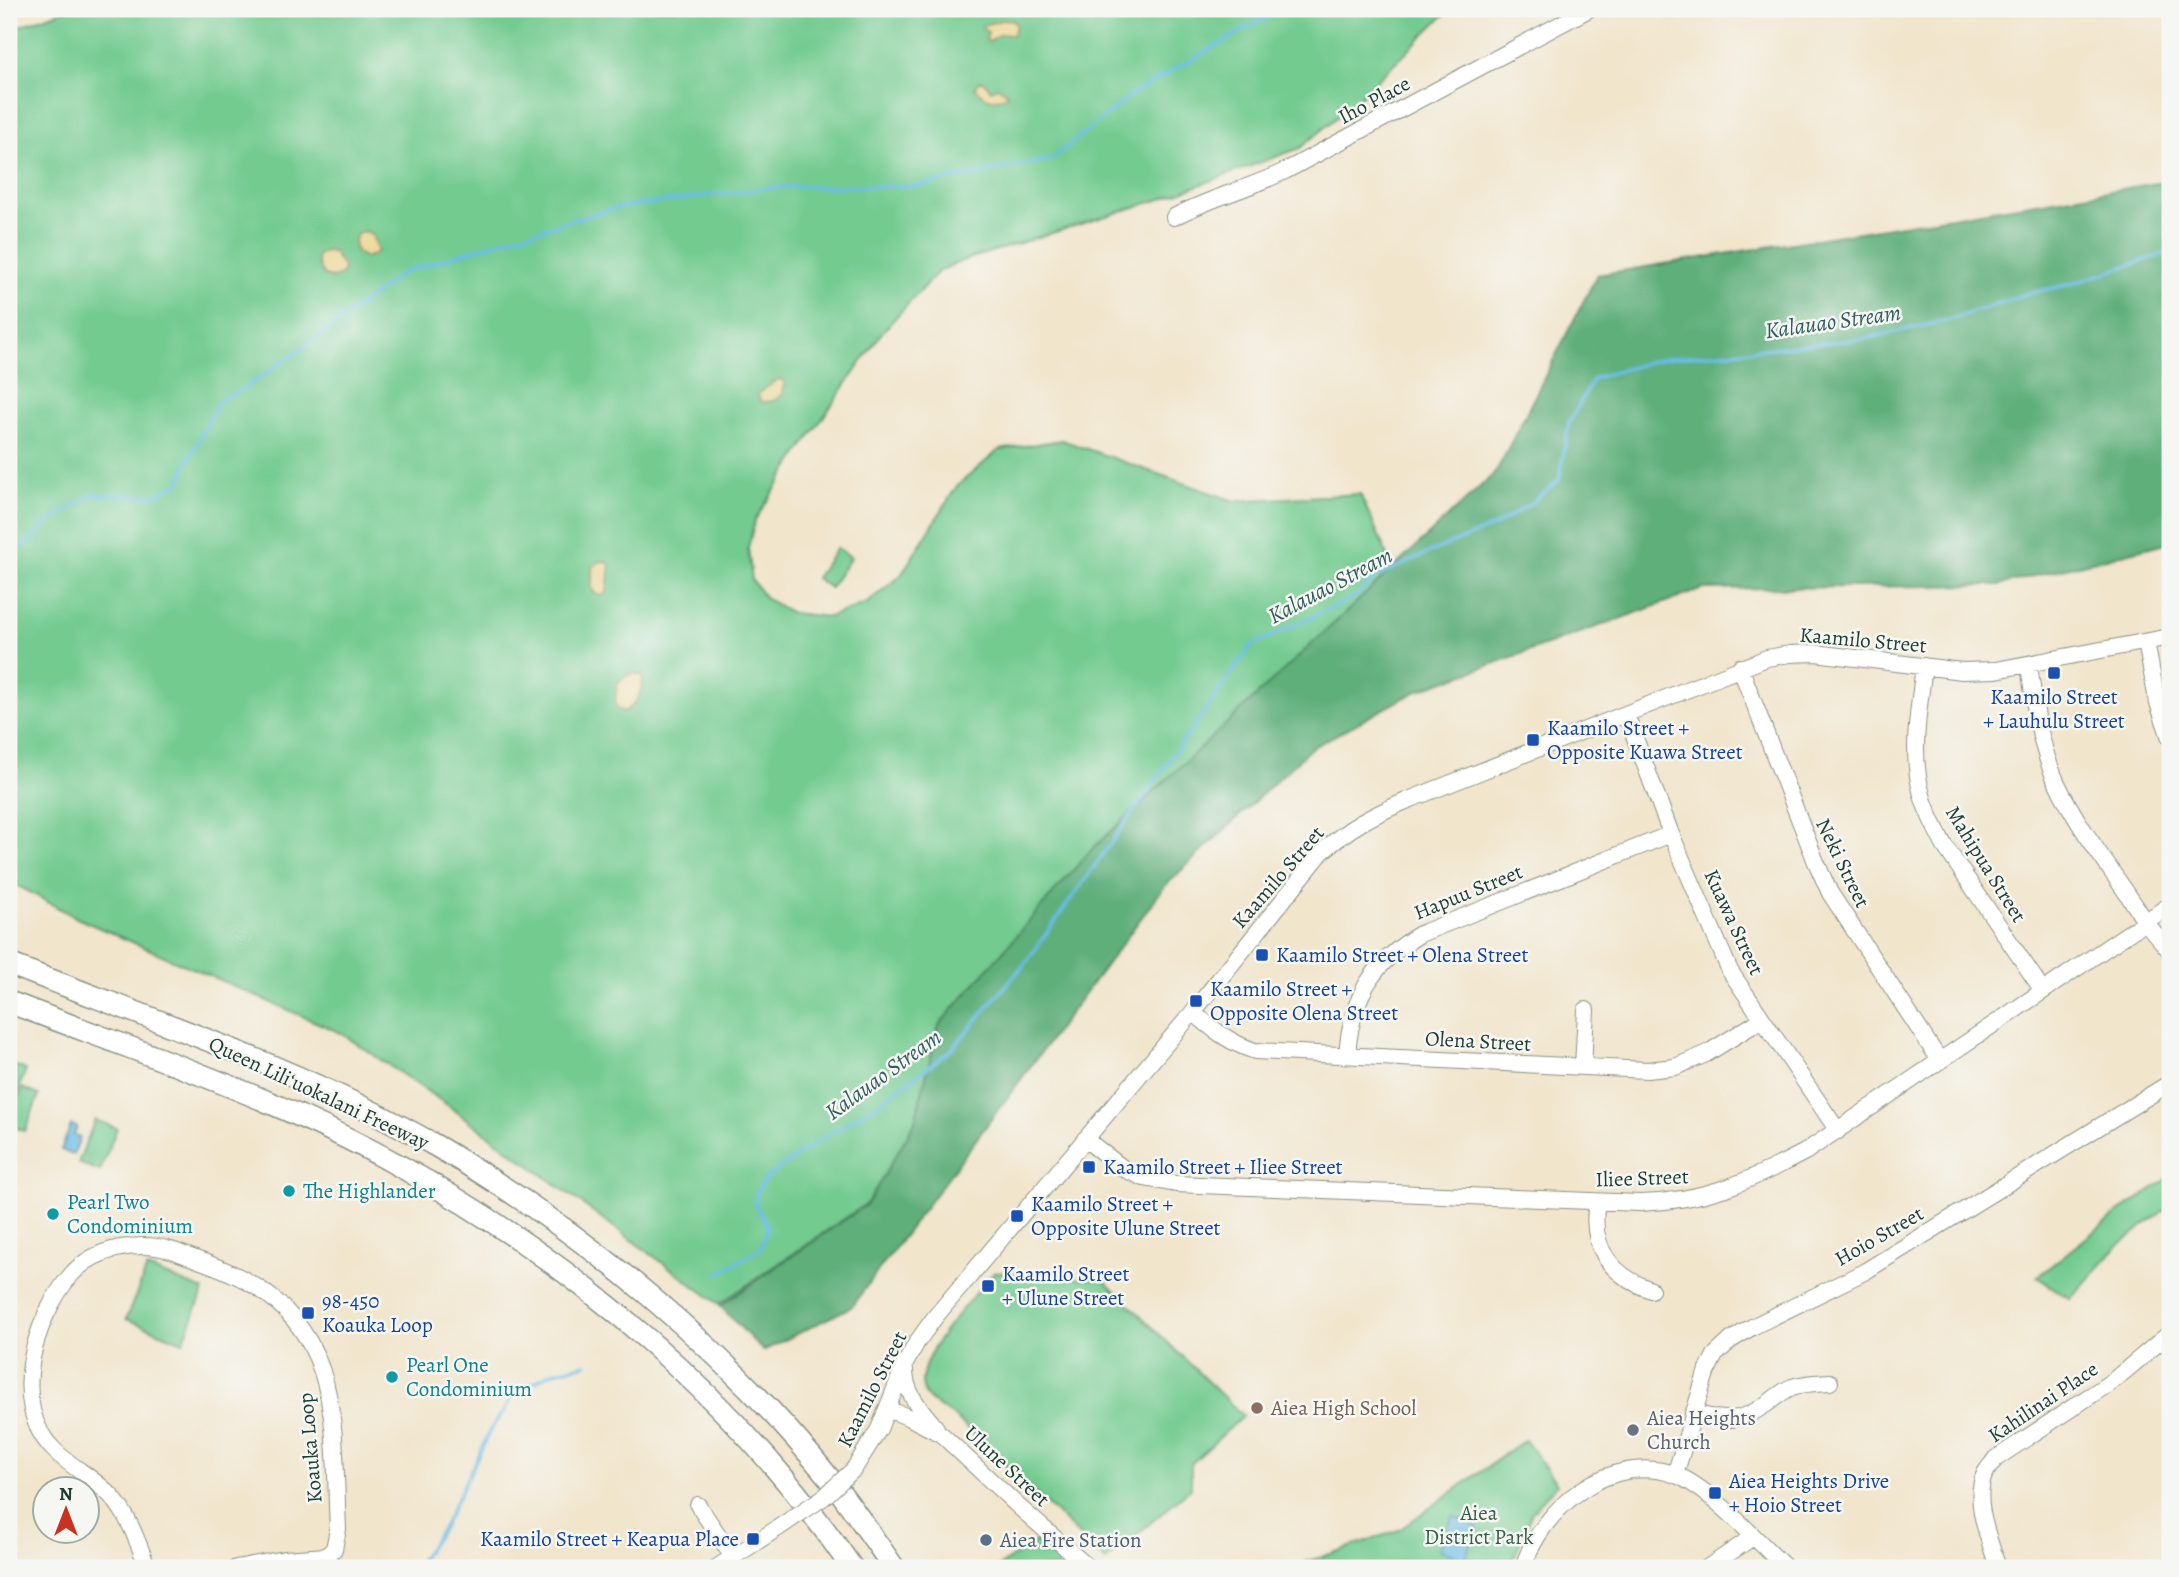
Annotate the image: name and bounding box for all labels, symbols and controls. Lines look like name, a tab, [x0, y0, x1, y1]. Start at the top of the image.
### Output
street label: Iho Place	[1333, 69, 1415, 131]
water label: Kalauao Stream	[1763, 297, 1903, 346]
water label: Kalauao Stream	[1263, 540, 1398, 631]
street label: Kaamilo Street	[1798, 621, 1928, 660]
marker: Kaamilo Street + Lauhulu Street	[2046, 665, 2062, 681]
place label: Kaamilo Street + Lauhulu Street	[1983, 683, 2125, 735]
place label: Kaamilo Street + Opposite Kuawa Street	[1547, 714, 1743, 766]
marker: Kaamilo Street + Opposite Kuawa Street	[1525, 732, 1541, 748]
street label: Mahipua Street	[1939, 800, 2033, 928]
street label: Neki Street	[1809, 814, 1877, 912]
street label: Kaamilo Street	[1226, 820, 1330, 934]
street label: Hapuu Street	[1410, 857, 1527, 926]
street label: Kuawa Street	[1697, 865, 1771, 979]
place label: Kaamilo Street + Olena Street	[1276, 941, 1528, 969]
marker: Kaamilo Street + Olena Street	[1254, 947, 1270, 963]
place label: Kaamilo Street + Opposite Olena Street	[1210, 975, 1398, 1027]
marker: Kaamilo Street + Opposite Olena Street	[1188, 993, 1204, 1009]
water label: Kalauao Stream	[819, 1022, 948, 1127]
street label: Olena Street	[1424, 1024, 1532, 1058]
street label: Queen Liliʻuokalani Freeway	[204, 1030, 434, 1157]
place label: Kaamilo Street + Iliee Street	[1103, 1153, 1343, 1181]
marker: Kaamilo Street + Iliee Street	[1081, 1159, 1097, 1175]
street label: Iliee Street	[1595, 1162, 1689, 1194]
place label: The Highlander	[303, 1177, 436, 1205]
marker: The Highlander	[281, 1183, 297, 1199]
place label: Pearl Two Condominium	[67, 1188, 193, 1240]
place label: Kaamilo Street + Opposite Ulune Street	[1031, 1190, 1221, 1242]
street label: Hoio Street	[1830, 1199, 1929, 1273]
marker: Pearl Two Condominium	[45, 1206, 61, 1222]
marker: Kaamilo Street + Opposite Ulune Street	[1009, 1208, 1025, 1224]
place label: Kaamilo Street + Ulune Street	[1002, 1260, 1129, 1312]
marker: Kaamilo Street + Ulune Street	[980, 1278, 996, 1294]
place label: 98-450 Koauka Loop	[322, 1287, 433, 1339]
marker: 98-450 Koauka Loop	[300, 1305, 316, 1321]
street label: Kaamilo Street	[831, 1326, 913, 1452]
place label: Pearl One Condominium	[406, 1351, 532, 1403]
street label: Kahilinai Place	[1983, 1355, 2103, 1449]
marker: Pearl One Condominium	[384, 1369, 400, 1385]
street label: Koauka Loop	[291, 1392, 329, 1504]
place label: Aiea High School	[1270, 1394, 1416, 1422]
marker: Aiea High School	[1249, 1400, 1265, 1416]
place label: Aiea Heights Church	[1646, 1404, 1756, 1456]
street label: Ulune Street	[958, 1419, 1056, 1513]
marker: Aiea Heights Church	[1625, 1422, 1641, 1438]
place label: Aiea Heights Drive + Hoio Street	[1728, 1467, 1889, 1519]
north arrow	[32, 1476, 102, 1546]
text: N	[59, 1481, 73, 1507]
marker: Aiea Heights Drive + Hoio Street	[1707, 1485, 1723, 1501]
park label: Aiea District Park	[1424, 1499, 1534, 1551]
place label: Kaamilo Street + Keapua Place	[480, 1525, 739, 1553]
place label: Aiea Fire Station	[999, 1526, 1141, 1554]
marker: Kaamilo Street + Keapua Place	[745, 1531, 761, 1547]
marker: Aiea Fire Station	[978, 1532, 994, 1548]

